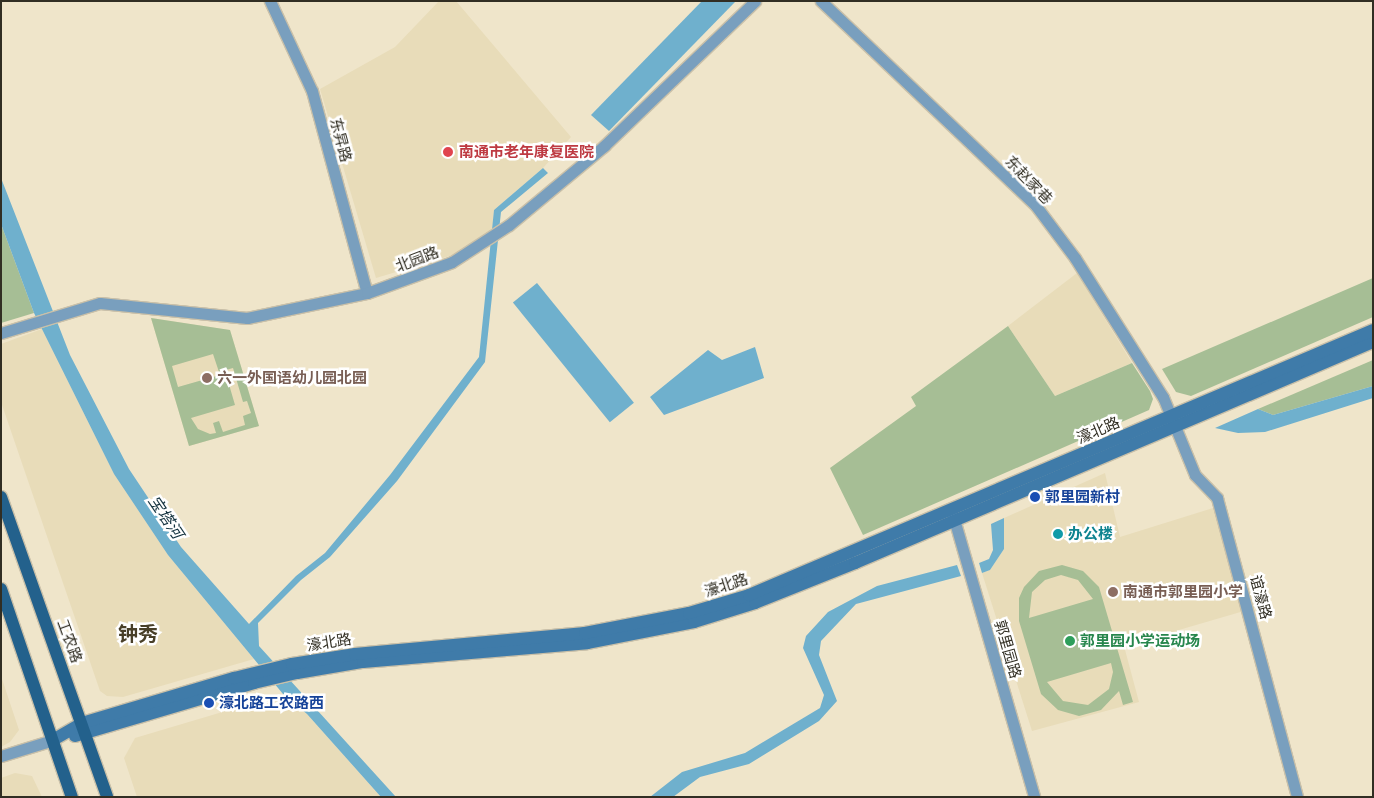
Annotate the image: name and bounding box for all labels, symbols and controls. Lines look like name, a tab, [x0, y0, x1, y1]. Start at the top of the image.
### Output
street label: 东昇路	[326, 116, 356, 164]
place label: 南通市老年康复医院	[459, 143, 594, 161]
marker: 南通市老年康复医院	[441, 145, 455, 159]
street label: 东赵家巷	[1002, 152, 1056, 208]
street label: 北园路	[393, 243, 441, 275]
place label: 六一外国语幼儿园北园	[217, 369, 367, 387]
marker: 六一外国语幼儿园北园	[201, 372, 213, 384]
street label: 濠北路	[1074, 413, 1122, 447]
place label: 郭里园新村	[1045, 488, 1120, 506]
marker: 郭里园新村	[1029, 491, 1041, 503]
water label: 宝塔河	[145, 492, 187, 542]
place label: 办公楼	[1068, 525, 1113, 543]
marker: 办公楼	[1052, 528, 1064, 540]
street label: 濠北路	[702, 569, 750, 601]
street label: 谊濠路	[1246, 573, 1276, 621]
place label: 南通市郭里园小学	[1123, 583, 1243, 601]
marker: 南通市郭里园小学	[1107, 586, 1119, 598]
street label: 工农路	[54, 617, 86, 665]
street label: 郭里园路	[991, 618, 1025, 680]
district label: 钟秀	[118, 621, 158, 645]
street label: 濠北路	[305, 630, 353, 654]
place label: 郭里园小学运动场	[1080, 632, 1200, 650]
marker: 郭里园小学运动场	[1064, 635, 1076, 647]
place label: 濠北路工农路西	[219, 694, 324, 712]
marker: 濠北路工农路西	[203, 697, 215, 709]

